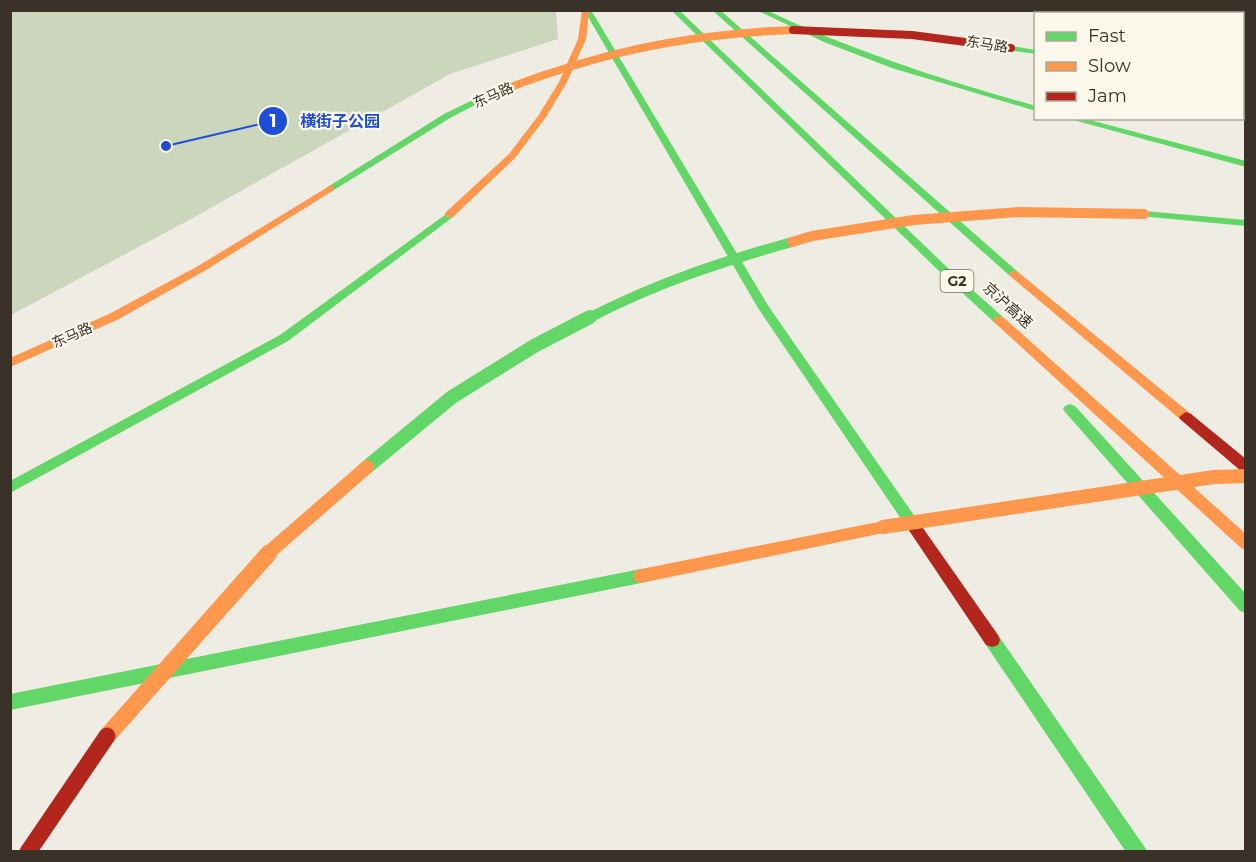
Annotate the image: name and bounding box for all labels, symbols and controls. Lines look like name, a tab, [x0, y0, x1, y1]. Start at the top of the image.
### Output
legend	[1034, 12, 1244, 120]
text: Fast	[1088, 25, 1126, 47]
street label: 东马路	[965, 32, 1009, 56]
text: Slow	[1088, 55, 1131, 77]
street label: 东马路	[470, 78, 516, 112]
text: Jam	[1087, 85, 1127, 107]
callout: 横街子公园	[258, 104, 392, 138]
text: 1	[269, 110, 277, 132]
text: 横街子公园	[300, 112, 380, 131]
road number: G2	[940, 270, 974, 292]
street label: 京沪高速	[979, 278, 1037, 332]
street label: 东马路	[49, 318, 95, 352]

